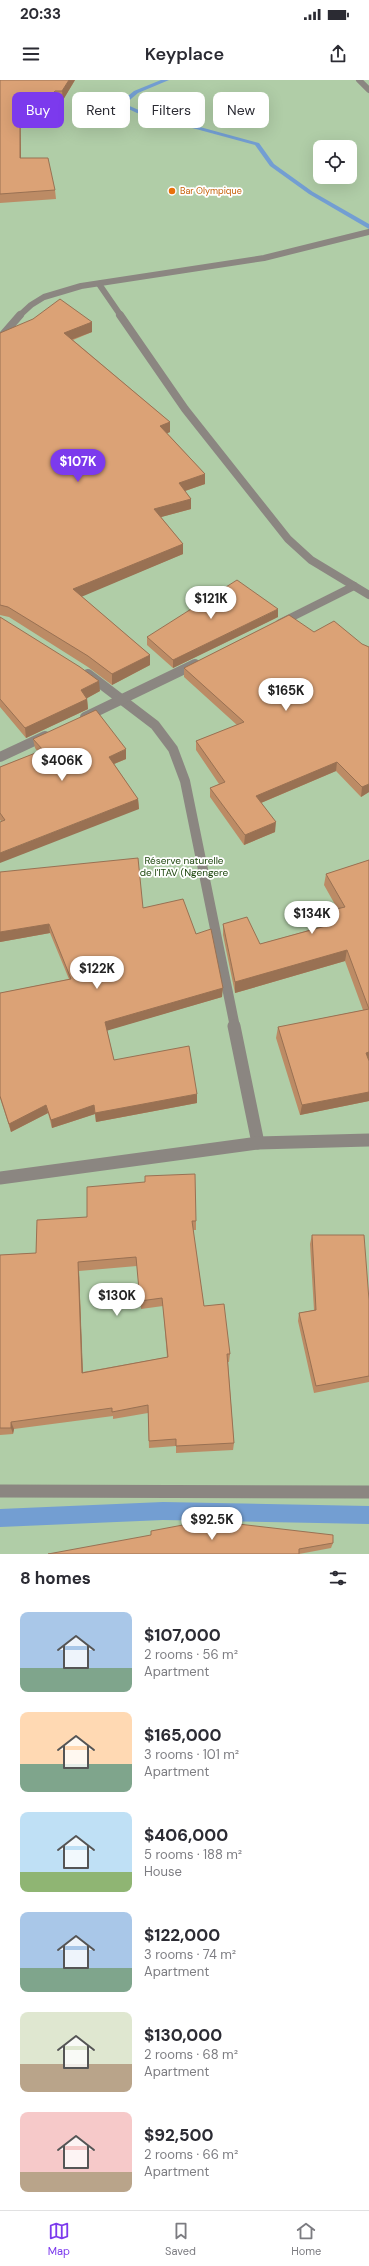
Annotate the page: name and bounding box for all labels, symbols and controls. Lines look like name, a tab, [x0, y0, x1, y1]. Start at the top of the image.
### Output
text: 20:33	[20, 4, 61, 24]
text: Keyplace	[145, 42, 224, 66]
icon: menu	[20, 43, 42, 65]
icon: share	[327, 43, 349, 65]
chip: Buy	[12, 92, 64, 128]
chip: Rent	[72, 92, 130, 128]
chip: Filters	[138, 92, 205, 128]
chip: New	[213, 92, 269, 128]
map controls	[313, 140, 357, 184]
button: locate	[313, 140, 357, 184]
place label: Bar Olympique	[180, 185, 242, 197]
marker: Bar Olympique	[167, 186, 177, 196]
pin: $107K	[50, 449, 106, 483]
text: $107K	[59, 453, 97, 470]
pin: $121K	[183, 586, 239, 620]
text: $121K	[194, 590, 228, 607]
pin: $165K	[258, 678, 314, 712]
text: $165K	[267, 682, 305, 699]
pin: $406K	[34, 748, 90, 782]
text: $406K	[41, 752, 83, 769]
park label: Réserve naturelle de l'ITAV (Ngengere	[140, 854, 228, 879]
pin: $134K	[284, 901, 340, 935]
text: $134K	[293, 905, 331, 922]
pin: $122K	[69, 956, 125, 990]
text: $122K	[79, 960, 115, 977]
pin: $130K	[89, 1283, 145, 1317]
text: $130K	[98, 1287, 136, 1304]
pin: $92.5K	[179, 1507, 245, 1541]
text: $92.5K	[190, 1511, 234, 1528]
text: 8 homes	[20, 1567, 91, 1589]
icon: filters	[327, 1567, 349, 1589]
text: $107,000	[144, 1624, 221, 1646]
icon: home	[52, 1628, 100, 1676]
text: 2 rooms · 56 m²	[144, 1646, 238, 1663]
text: Apartment	[144, 1663, 209, 1680]
text: $165,000	[144, 1724, 222, 1746]
icon: home	[52, 1728, 100, 1776]
text: 3 rooms · 101 m²	[144, 1746, 239, 1763]
text: Apartment	[144, 1763, 209, 1780]
text: $406,000	[144, 1824, 228, 1846]
icon: home	[52, 1828, 100, 1876]
text: 5 rooms · 188 m²	[144, 1846, 242, 1863]
text: House	[144, 1863, 182, 1880]
text: $122,000	[144, 1924, 220, 1946]
icon: home	[52, 1928, 100, 1976]
text: 3 rooms · 74 m²	[144, 1946, 236, 1963]
text: Apartment	[144, 1963, 209, 1980]
text: $130,000	[144, 2024, 222, 2046]
icon: home	[52, 2028, 100, 2076]
text: 2 rooms · 68 m²	[144, 2046, 238, 2063]
text: Apartment	[144, 2063, 209, 2080]
text: $92,500	[144, 2124, 213, 2146]
icon: home	[52, 2128, 100, 2176]
text: 2 rooms · 66 m²	[144, 2146, 238, 2163]
text: Apartment	[144, 2163, 209, 2180]
tab: Map	[48, 2220, 70, 2258]
tab: Saved	[165, 2220, 196, 2258]
tab: Home	[291, 2220, 321, 2258]

